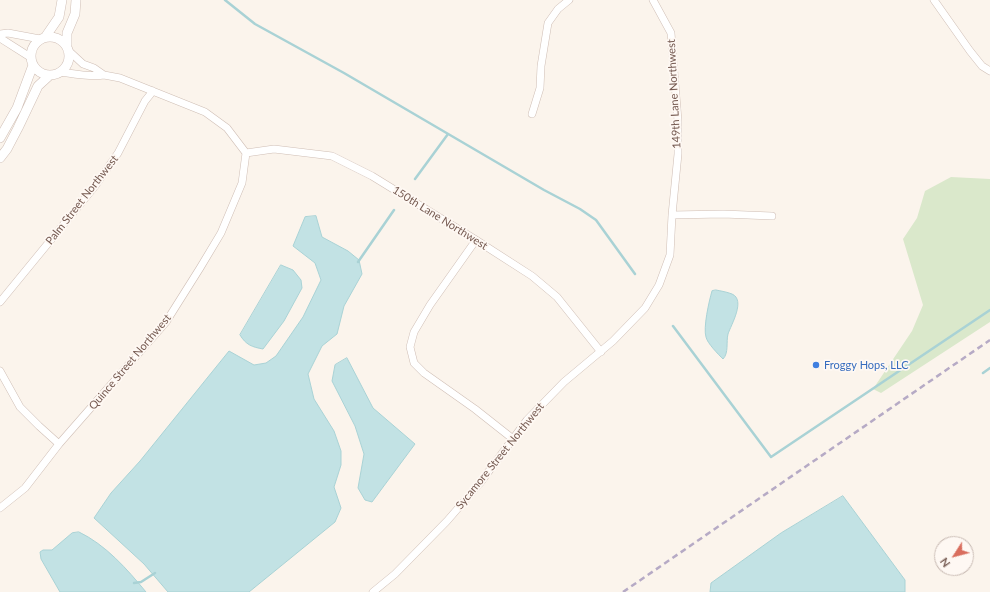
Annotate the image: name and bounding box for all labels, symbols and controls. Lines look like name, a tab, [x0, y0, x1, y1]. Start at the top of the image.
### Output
street label: 149th Lane Northwest	[665, 39, 683, 149]
street label: Palm Street Northwest	[43, 153, 121, 247]
street label: 150th Lane Northwest	[390, 183, 490, 253]
street label: Quince Street Northwest	[86, 311, 174, 413]
place label: Froggy Hops, LLC	[824, 358, 909, 372]
marker: Froggy Hops, LLC	[811, 360, 821, 370]
street label: Sycamore Street Northwest	[453, 400, 547, 512]
north arrow	[934, 536, 974, 576]
text: N	[937, 556, 952, 570]

